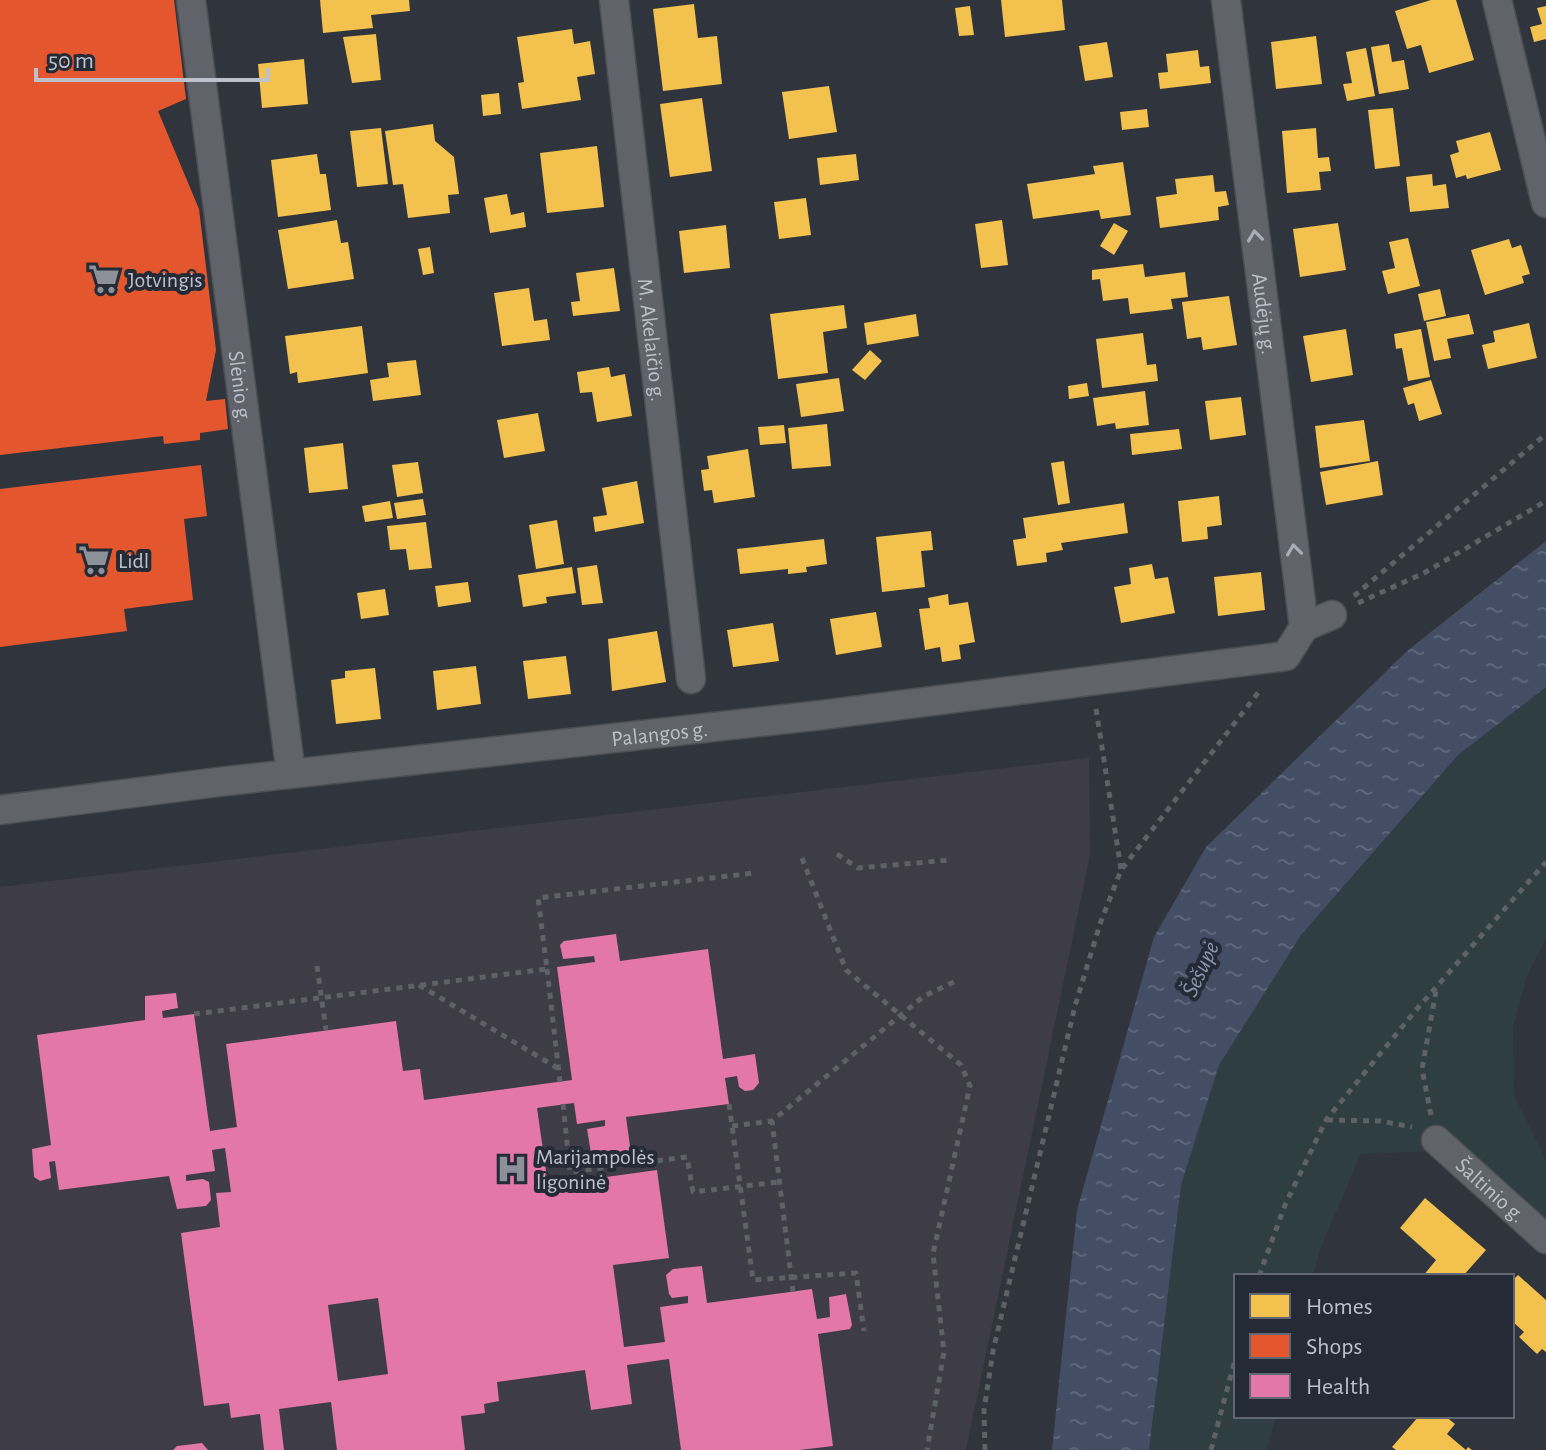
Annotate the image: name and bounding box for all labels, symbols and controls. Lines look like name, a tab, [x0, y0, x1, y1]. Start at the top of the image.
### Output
scale bar	[36, 32, 268, 82]
text: 50 m	[48, 49, 94, 73]
one-way arrow	[1247, 229, 1264, 243]
supermarket icon: Jotvingis	[87, 262, 121, 296]
place label: Jotvingis	[128, 269, 202, 291]
street label: Audėjų g.	[1248, 272, 1280, 356]
street label: M. Akelaičio g.	[634, 277, 669, 403]
street label: Slėnio g.	[224, 349, 256, 424]
supermarket icon: Lidl	[77, 543, 111, 577]
one-way arrow	[1286, 543, 1303, 556]
place label: Lidl	[118, 550, 149, 572]
street label: Palangos g.	[610, 718, 709, 750]
water label: Šešupė	[1177, 938, 1224, 1001]
place label: Marijampolės ligoninė	[536, 1146, 655, 1193]
hospital icon: Marijampolės ligoninė	[495, 1152, 529, 1186]
street label: Šaltinio g.	[1451, 1153, 1529, 1227]
legend	[1234, 1274, 1514, 1418]
text: Homes	[1306, 1295, 1373, 1319]
text: Shops	[1306, 1335, 1362, 1359]
text: Health	[1306, 1375, 1370, 1399]

